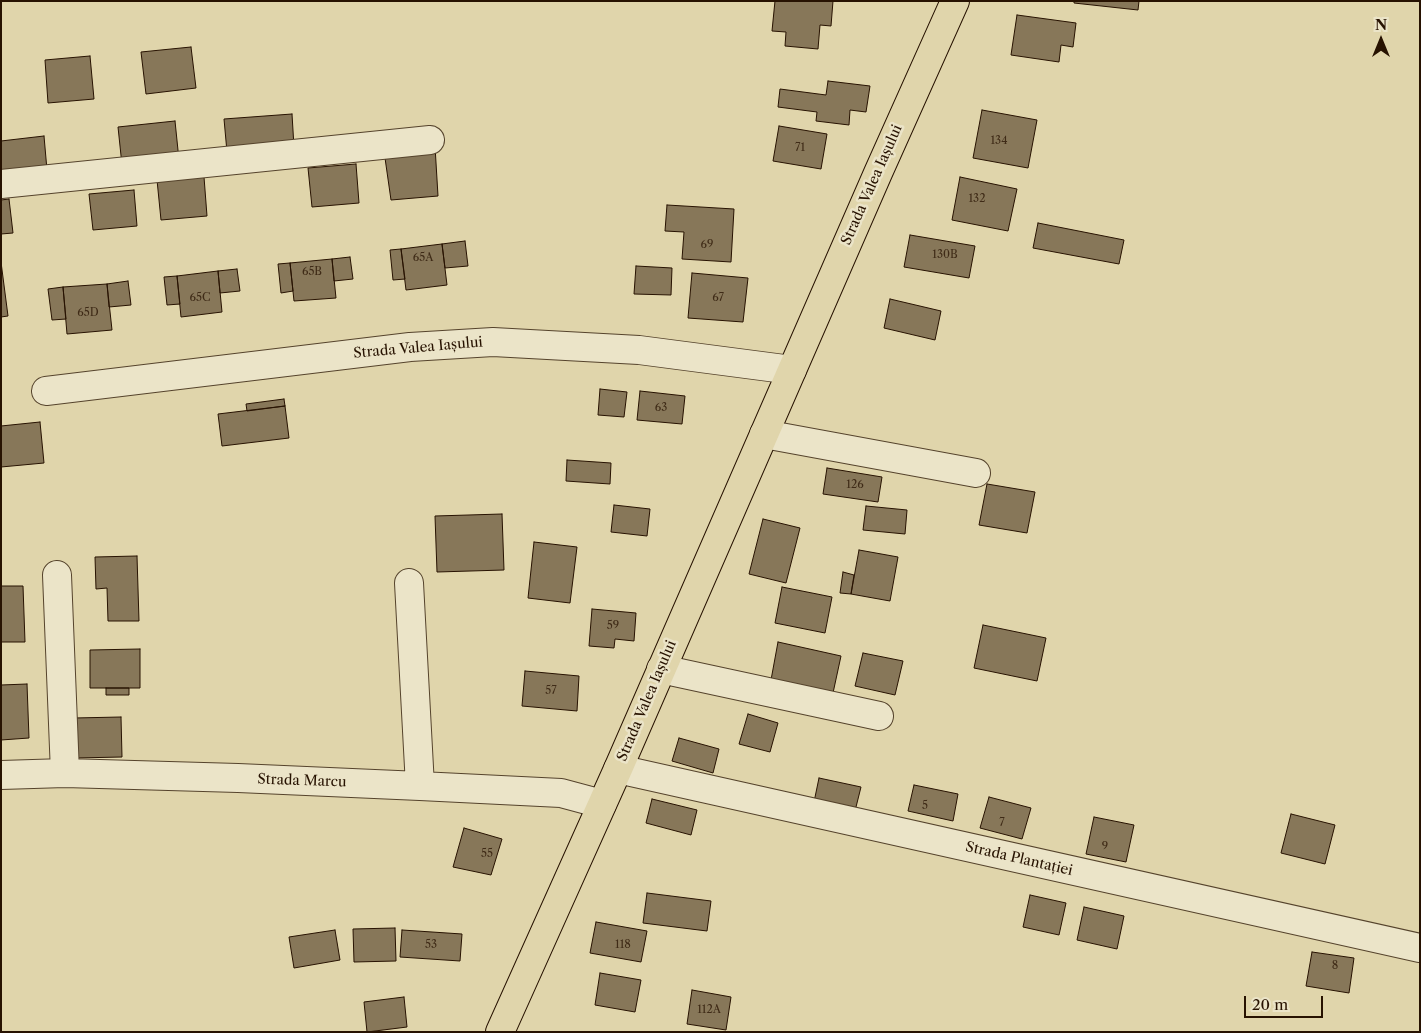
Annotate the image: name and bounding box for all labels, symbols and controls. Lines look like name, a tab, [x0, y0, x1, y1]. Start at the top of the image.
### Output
north arrow	[1356, 15, 1406, 65]
text: N	[1375, 16, 1387, 34]
street label: Strada Valea Iașului	[838, 122, 906, 248]
house number: 134	[990, 134, 1008, 148]
house number: 71	[795, 141, 805, 155]
house number: 132	[968, 192, 986, 206]
house number: 69	[701, 238, 713, 252]
house number: 130B	[932, 248, 958, 262]
house number: 65A	[413, 251, 433, 265]
house number: 65B	[302, 265, 322, 279]
house number: 65C	[190, 291, 210, 305]
house number: 67	[712, 291, 724, 305]
house number: 65D	[77, 306, 99, 320]
street label: Strada Valea Iașului	[353, 334, 483, 362]
house number: 63	[655, 401, 667, 415]
house number: 126	[846, 478, 864, 492]
house number: 59	[607, 619, 619, 633]
street label: Strada Valea Iașului	[614, 638, 680, 764]
house number: 57	[545, 684, 557, 698]
street label: Strada Marcu	[257, 771, 347, 791]
house number: 5	[922, 799, 928, 813]
house number: 7	[999, 816, 1005, 830]
street label: Strada Plantației	[964, 839, 1074, 879]
house number: 9	[1102, 840, 1108, 854]
house number: 55	[481, 847, 493, 861]
house number: 53	[425, 938, 437, 952]
house number: 118	[615, 938, 631, 952]
house number: 8	[1332, 959, 1338, 973]
scale bar	[1246, 986, 1325, 1018]
text: 20 m	[1252, 995, 1288, 1014]
house number: 112A	[697, 1003, 721, 1017]

